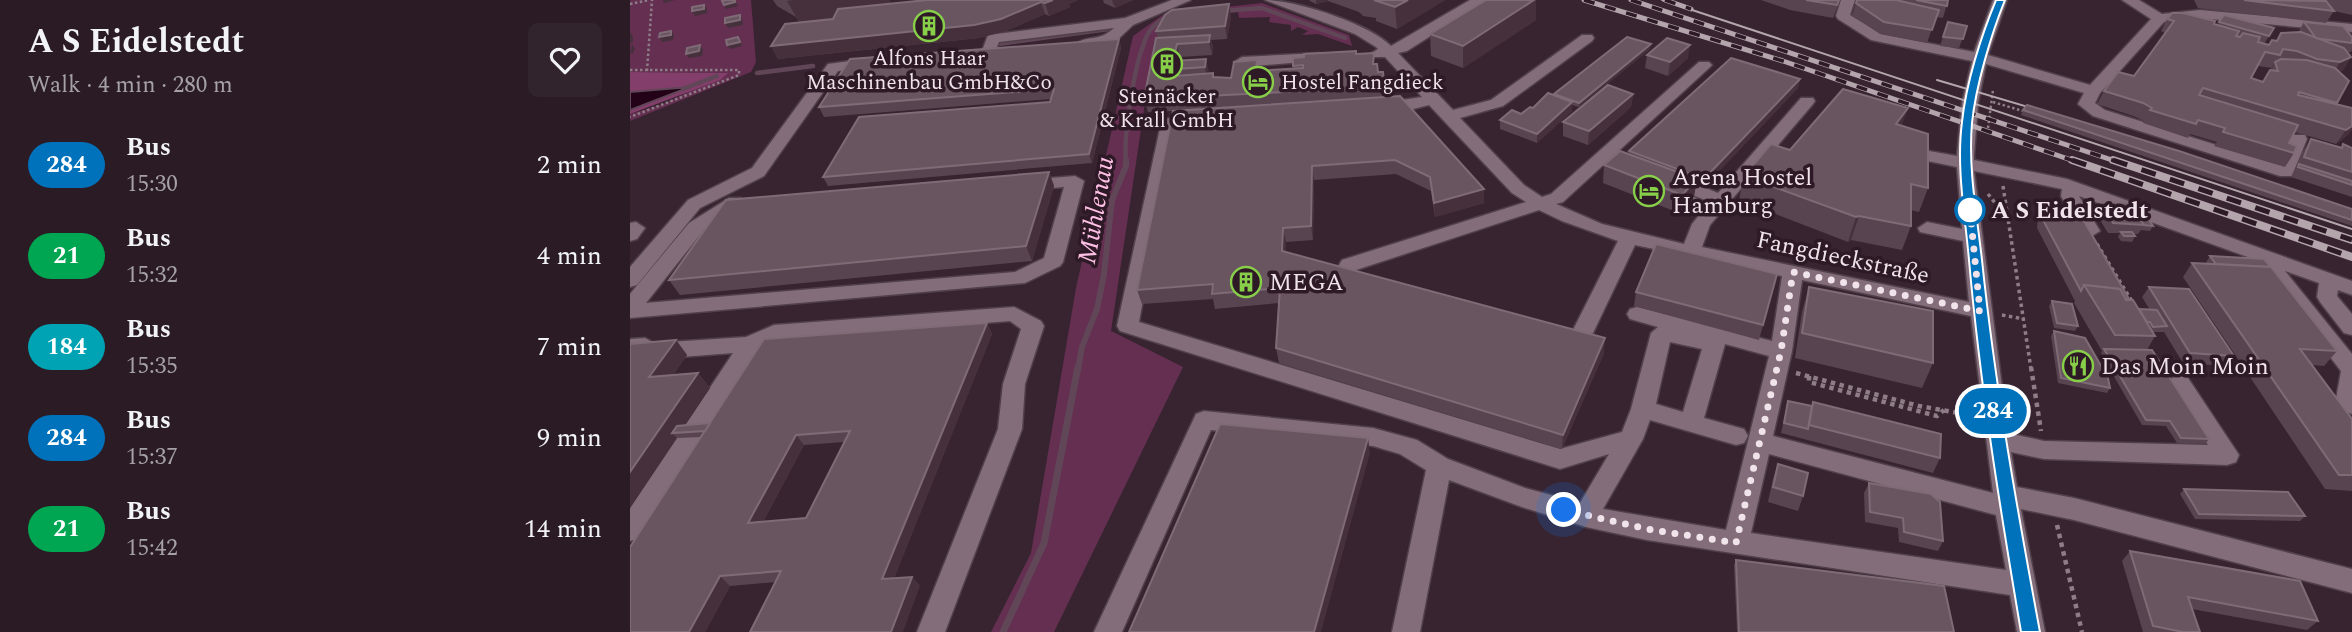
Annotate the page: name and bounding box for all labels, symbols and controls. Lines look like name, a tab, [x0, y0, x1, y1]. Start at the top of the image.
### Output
building icon: Alfons Haar Maschinenbau GmbH&Co	[912, 9, 946, 43]
text: A S Eidelstedt	[28, 17, 244, 67]
button: heart	[528, 23, 602, 97]
place label: Alfons Haar Maschinenbau GmbH&Co	[806, 43, 1052, 99]
building icon: Steinäcker & Krall GmbH	[1150, 47, 1184, 81]
hotel icon: Hostel Fangdieck	[1241, 65, 1275, 99]
place label: Hostel Fangdieck	[1281, 67, 1444, 99]
text: Walk · 4 min · 280 m	[28, 68, 233, 103]
place label: Steinäcker & Krall GmbH	[1100, 81, 1234, 137]
text: Bus	[126, 127, 171, 167]
text: 2 min	[537, 145, 602, 185]
text: 284	[46, 147, 87, 183]
water label: Mühlenau	[1067, 153, 1125, 267]
place label: Arena Hostel Hamburg	[1672, 160, 1812, 224]
text: 15:30	[126, 167, 178, 202]
hotel icon: Arena Hostel Hamburg	[1632, 174, 1666, 208]
place label: A S Eidelstedt	[1991, 193, 2148, 229]
marker: A S Eidelstedt	[1955, 195, 1985, 225]
text: Bus	[126, 218, 171, 258]
street label: Fangdieckstraße	[1753, 222, 1933, 294]
text: 4 min	[537, 236, 602, 276]
text: 21	[53, 238, 80, 274]
text: 15:32	[126, 258, 178, 293]
building icon: MEGA	[1229, 265, 1263, 299]
place label: MEGA	[1269, 265, 1344, 301]
text: Bus	[126, 309, 171, 349]
text: 7 min	[537, 327, 602, 367]
text: 184	[46, 329, 87, 365]
text: 15:35	[126, 349, 178, 384]
restaurant icon: Das Moin Moin	[2061, 349, 2095, 383]
place label: Das Moin Moin	[2101, 349, 2269, 385]
line badge: 284	[1953, 388, 2033, 434]
text: 284	[1973, 393, 2013, 429]
text: Bus	[126, 400, 171, 440]
text: 9 min	[537, 418, 602, 458]
text: 284	[46, 420, 87, 456]
text: 15:37	[126, 440, 178, 475]
text: Bus	[126, 491, 171, 531]
your location	[1546, 492, 1581, 527]
text: 14 min	[524, 509, 602, 549]
text: 21	[53, 511, 80, 547]
text: 15:42	[126, 531, 178, 566]

